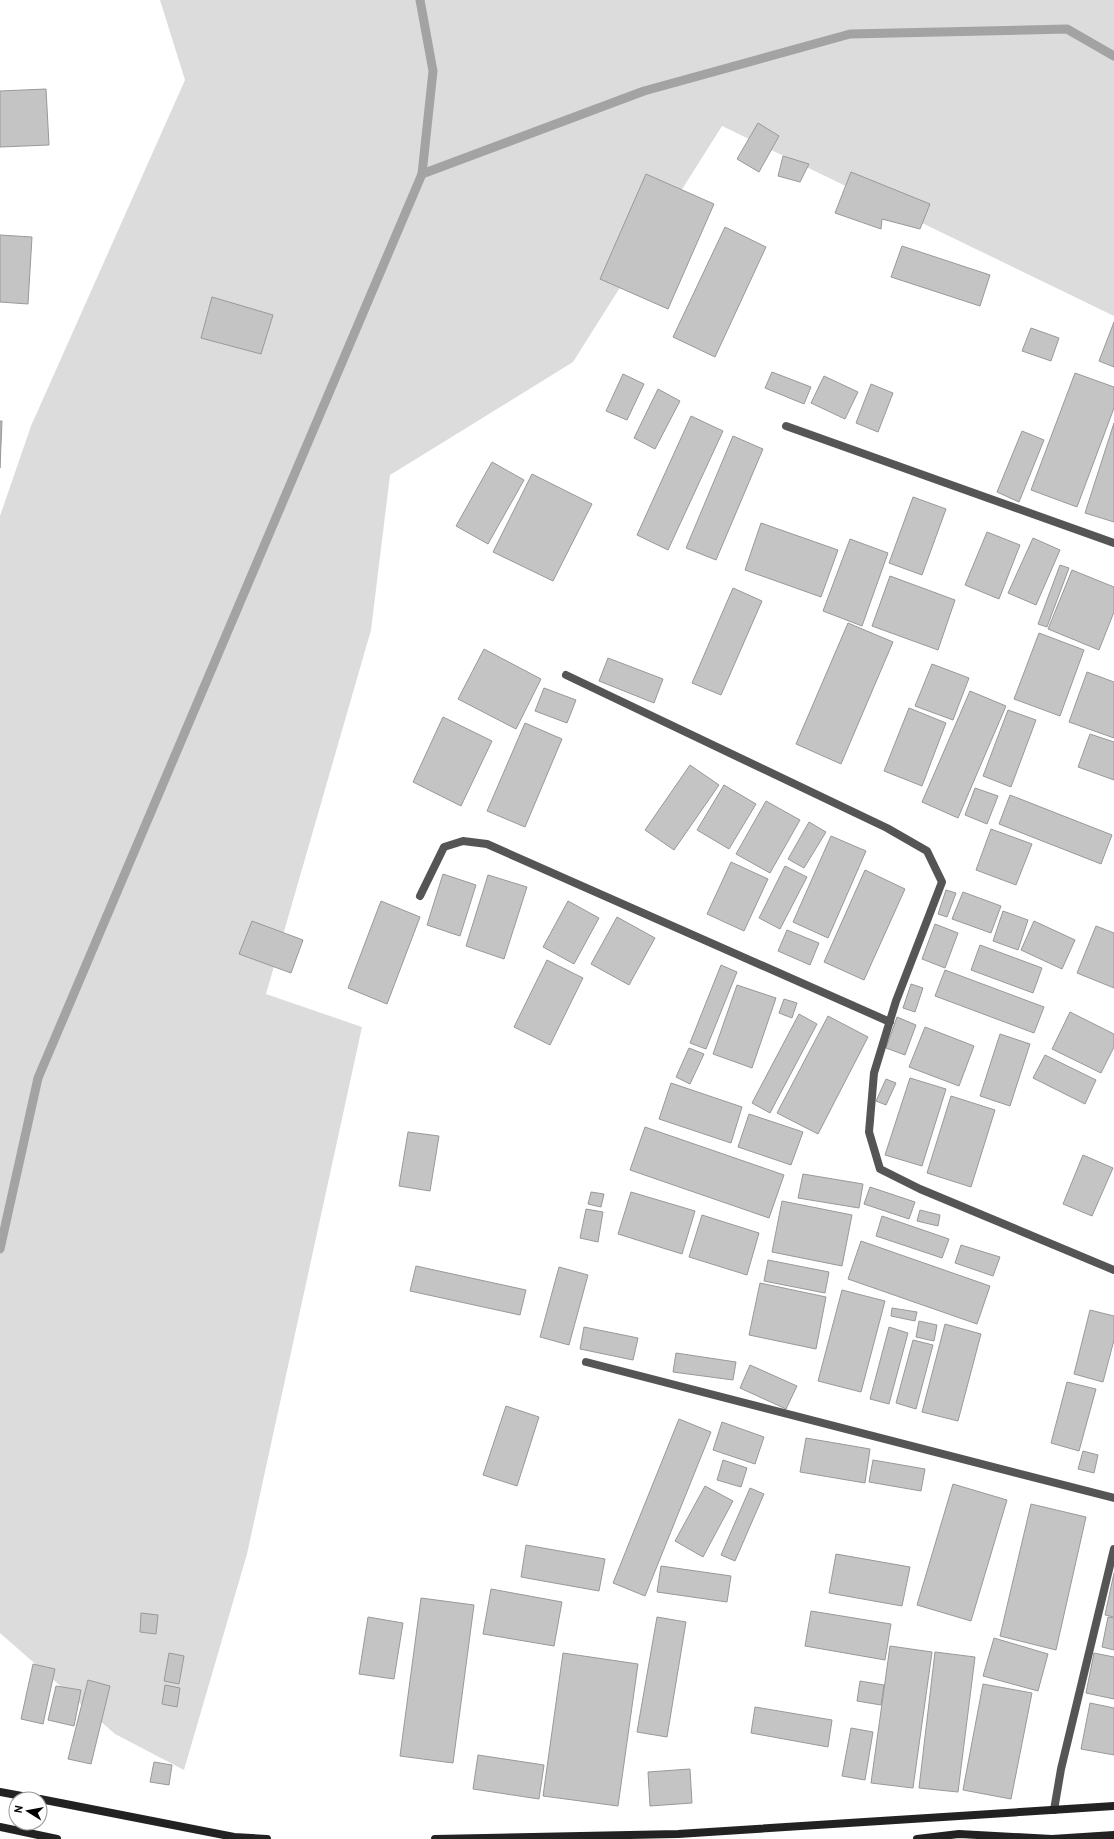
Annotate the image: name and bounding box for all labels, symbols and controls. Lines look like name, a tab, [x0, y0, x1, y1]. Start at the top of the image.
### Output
north arrow	[8, 1791, 48, 1831]
text: N	[11, 1804, 26, 1814]

